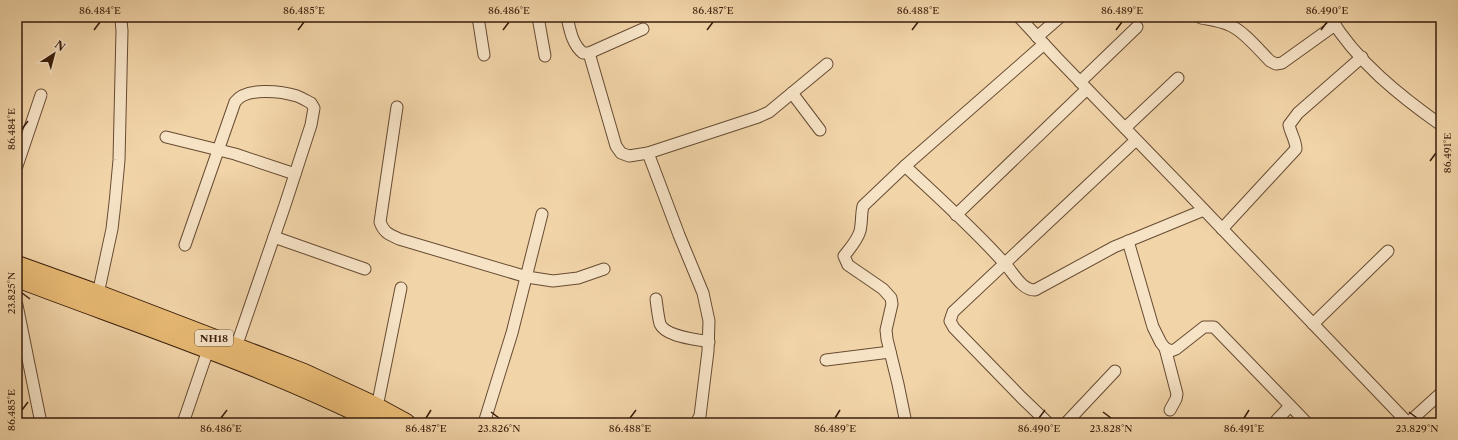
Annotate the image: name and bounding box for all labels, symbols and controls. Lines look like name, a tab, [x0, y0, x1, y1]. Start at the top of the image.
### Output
text: 86.484°E	[79, 4, 121, 17]
text: 86.485°E	[283, 4, 325, 17]
text: 86.486°E	[488, 4, 530, 17]
text: 86.487°E	[692, 4, 734, 17]
text: 86.488°E	[897, 4, 939, 17]
text: 86.489°E	[1101, 4, 1143, 17]
text: 86.490°E	[1306, 4, 1348, 17]
north arrow	[34, 34, 74, 74]
text: N	[52, 37, 68, 55]
text: 86.484°E	[5, 108, 18, 150]
text: 86.491°E	[1441, 133, 1454, 173]
text: 23.825°N	[5, 272, 18, 314]
road number: NH18	[195, 330, 233, 346]
text: 86.485°E	[5, 389, 18, 431]
text: 86.486°E	[200, 422, 242, 435]
text: 86.487°E	[405, 422, 447, 435]
text: 23.826°N	[478, 422, 520, 435]
text: 86.488°E	[609, 422, 651, 435]
text: 86.489°E	[814, 422, 856, 435]
text: 86.490°E	[1018, 422, 1060, 435]
text: 23.828°N	[1089, 422, 1133, 435]
text: 86.491°E	[1224, 422, 1264, 435]
text: 23.829°N	[1395, 422, 1439, 435]

